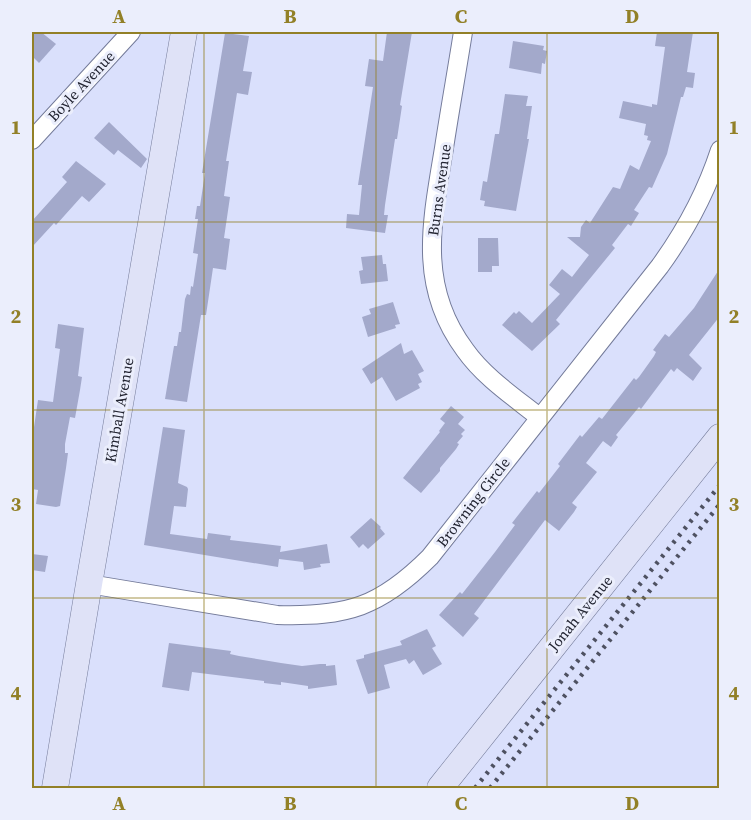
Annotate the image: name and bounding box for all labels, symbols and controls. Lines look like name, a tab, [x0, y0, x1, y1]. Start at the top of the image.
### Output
text: A	[112, 2, 126, 30]
text: B	[283, 2, 297, 30]
text: C	[455, 2, 467, 30]
text: D	[625, 2, 639, 30]
street label: Boyle Avenue	[43, 46, 120, 126]
text: 1	[11, 113, 21, 141]
text: 1	[729, 113, 739, 141]
street label: Burns Avenue	[422, 142, 456, 237]
text: 2	[11, 302, 22, 330]
text: 2	[729, 302, 740, 330]
street label: Kimball Avenue	[99, 356, 139, 464]
street label: Browning Circle	[431, 452, 515, 551]
text: 3	[11, 490, 22, 518]
text: 3	[729, 490, 740, 518]
street label: Jonah Avenue	[542, 570, 617, 656]
text: 4	[11, 679, 22, 707]
text: 4	[729, 679, 740, 707]
text: A	[112, 789, 126, 817]
text: B	[283, 789, 297, 817]
text: C	[455, 789, 467, 817]
text: D	[625, 789, 639, 817]

